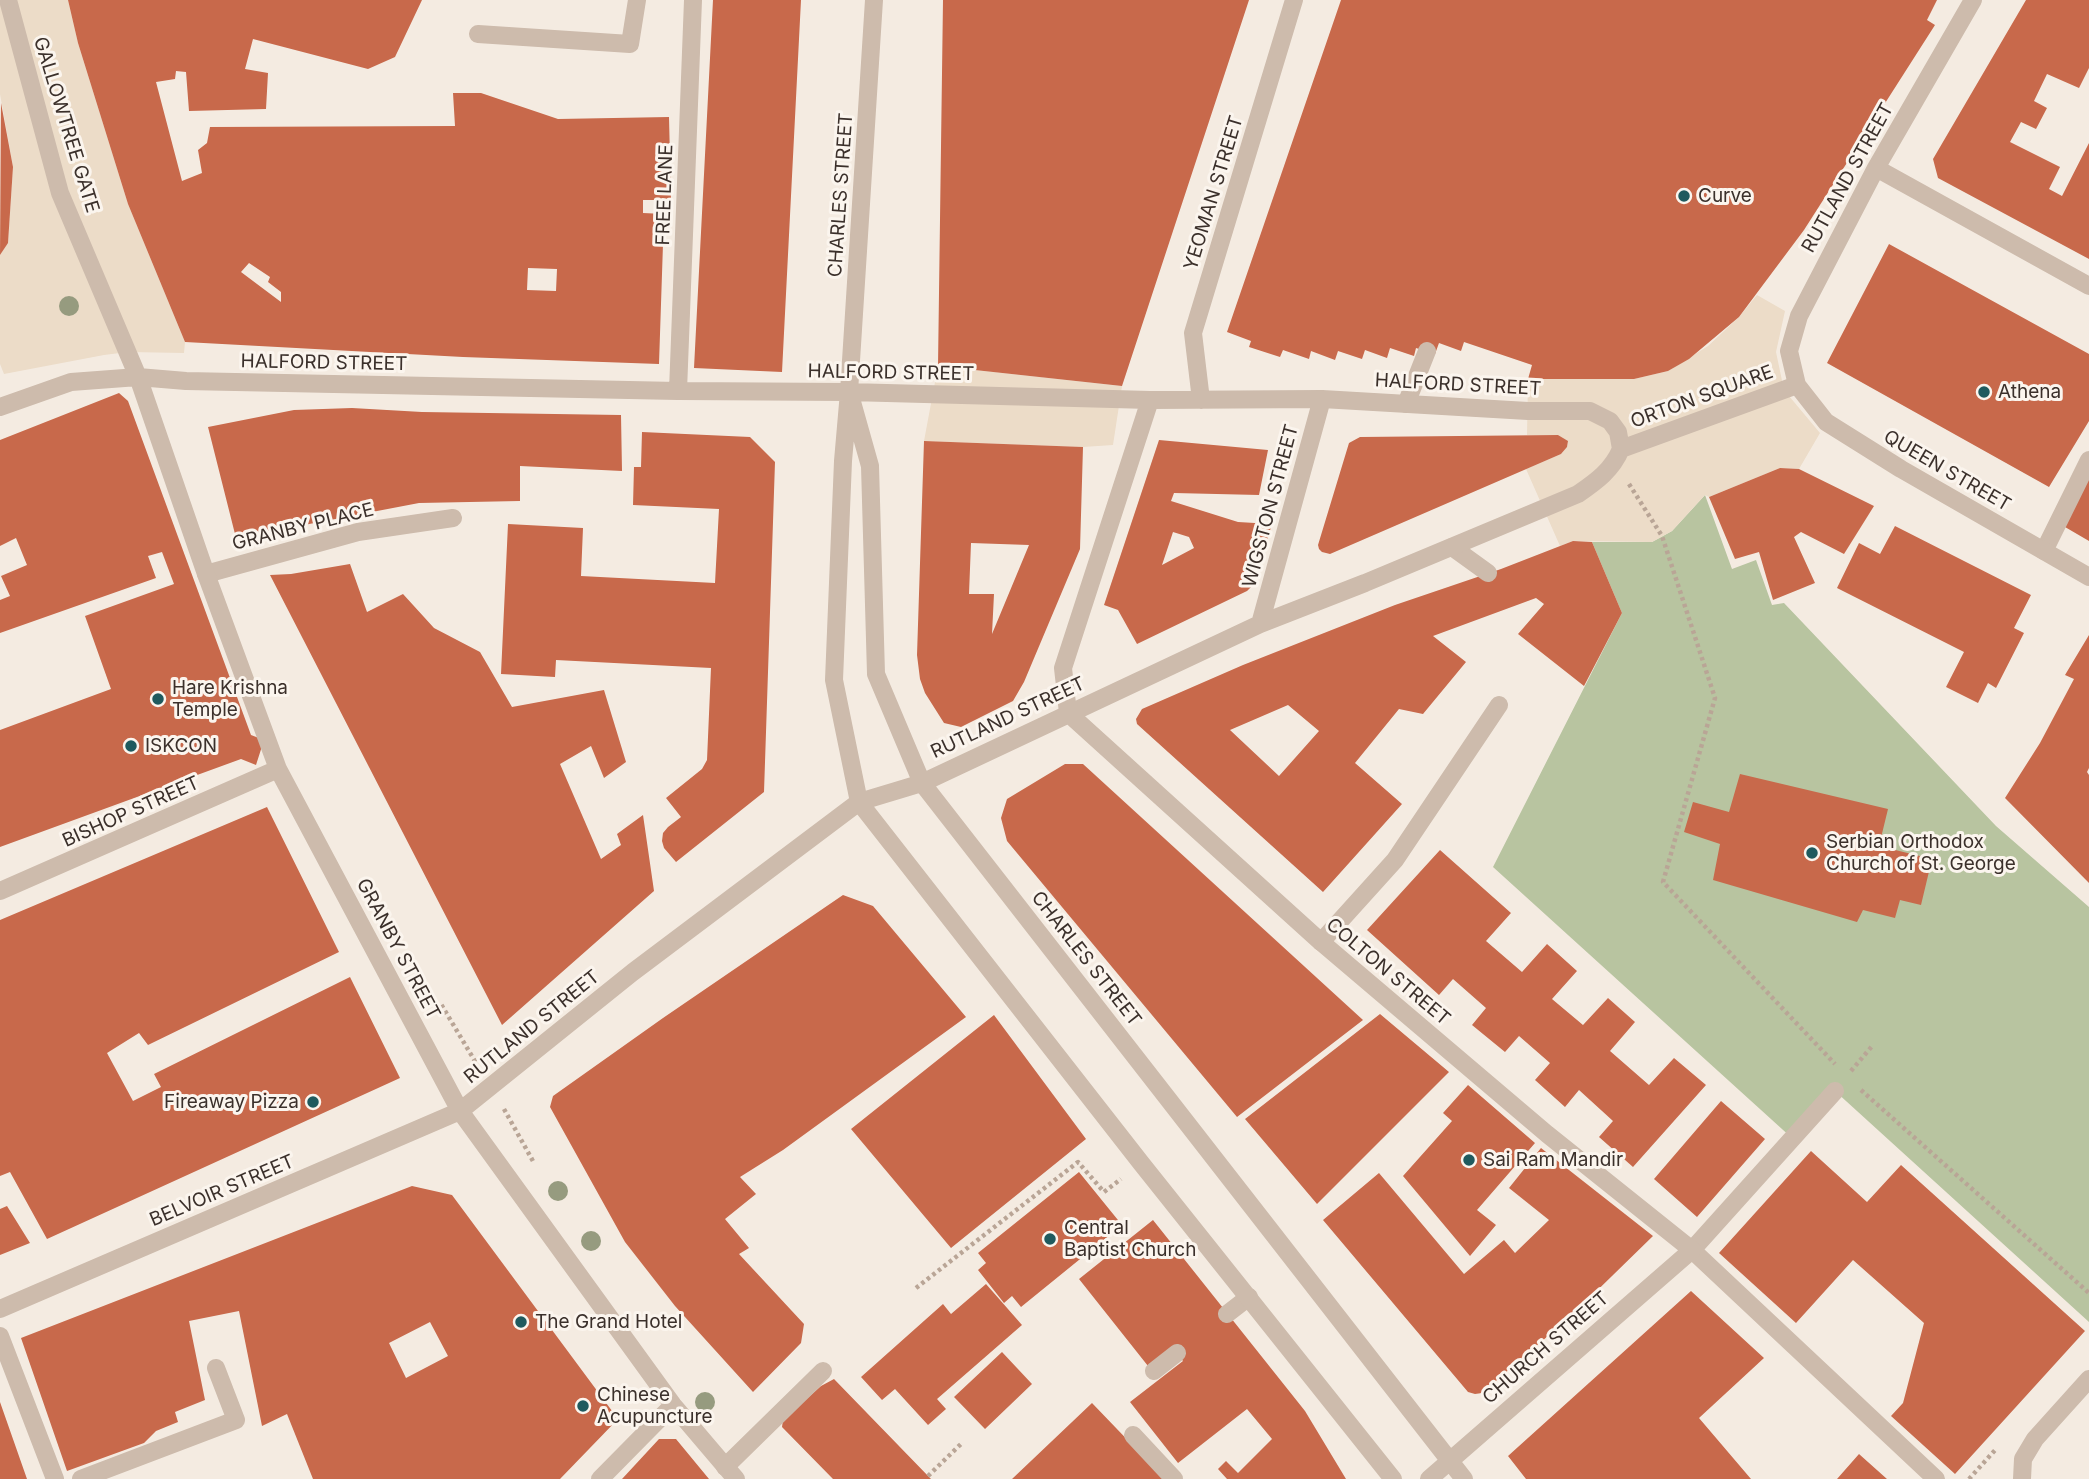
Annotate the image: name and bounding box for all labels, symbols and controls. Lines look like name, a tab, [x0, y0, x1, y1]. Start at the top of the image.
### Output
street label: GALLOWTREE GATE	[28, 34, 104, 216]
street label: RUTLAND STREET	[1797, 99, 1899, 257]
street label: CHARLES STREET	[824, 112, 858, 278]
street label: YEOMAN STREET	[1180, 113, 1248, 273]
street label: FREE LANE	[652, 144, 678, 246]
place label: Curve	[1698, 185, 1752, 207]
marker: Curve	[1676, 188, 1692, 204]
street label: HALFORD STREET	[240, 350, 408, 376]
street label: HALFORD STREET	[807, 360, 975, 386]
street label: ORTON SQUARE	[1628, 361, 1776, 433]
street label: HALFORD STREET	[1374, 369, 1542, 401]
place label: Athena	[1998, 381, 2061, 403]
marker: Athena	[1976, 384, 1992, 400]
street label: WIGSTON STREET	[1238, 422, 1304, 590]
street label: QUEEN STREET	[1879, 425, 2015, 517]
street label: GRANBY PLACE	[230, 498, 376, 556]
street label: RUTLAND STREET	[927, 672, 1089, 764]
place label: Hare Krishna Temple	[172, 677, 288, 721]
marker: Hare Krishna Temple	[150, 691, 166, 707]
place label: ISKCON	[145, 735, 217, 757]
marker: ISKCON	[123, 738, 139, 754]
street label: BISHOP STREET	[59, 772, 203, 852]
place label: Serbian Orthodox Church of St. George	[1826, 831, 2016, 875]
marker: Serbian Orthodox Church of St. George	[1804, 845, 1820, 861]
street label: GRANBY STREET	[351, 875, 445, 1023]
street label: CHARLES STREET	[1026, 887, 1146, 1031]
street label: COLTON STREET	[1321, 913, 1455, 1031]
street label: RUTLAND STREET	[460, 965, 604, 1089]
place label: Fireaway Pizza	[164, 1091, 299, 1113]
marker: Fireaway Pizza	[305, 1094, 321, 1110]
place label: Sai Ram Mandir	[1483, 1149, 1623, 1171]
street label: BELVOIR STREET	[146, 1150, 298, 1232]
marker: Sai Ram Mandir	[1461, 1152, 1477, 1168]
place label: Central Baptist Church	[1064, 1217, 1196, 1261]
marker: Central Baptist Church	[1042, 1231, 1058, 1247]
street label: CHURCH STREET	[1478, 1287, 1614, 1409]
place label: The Grand Hotel	[535, 1311, 682, 1333]
marker: The Grand Hotel	[513, 1314, 529, 1330]
place label: Chinese Acupuncture	[597, 1384, 713, 1428]
marker: Chinese Acupuncture	[575, 1398, 591, 1414]

